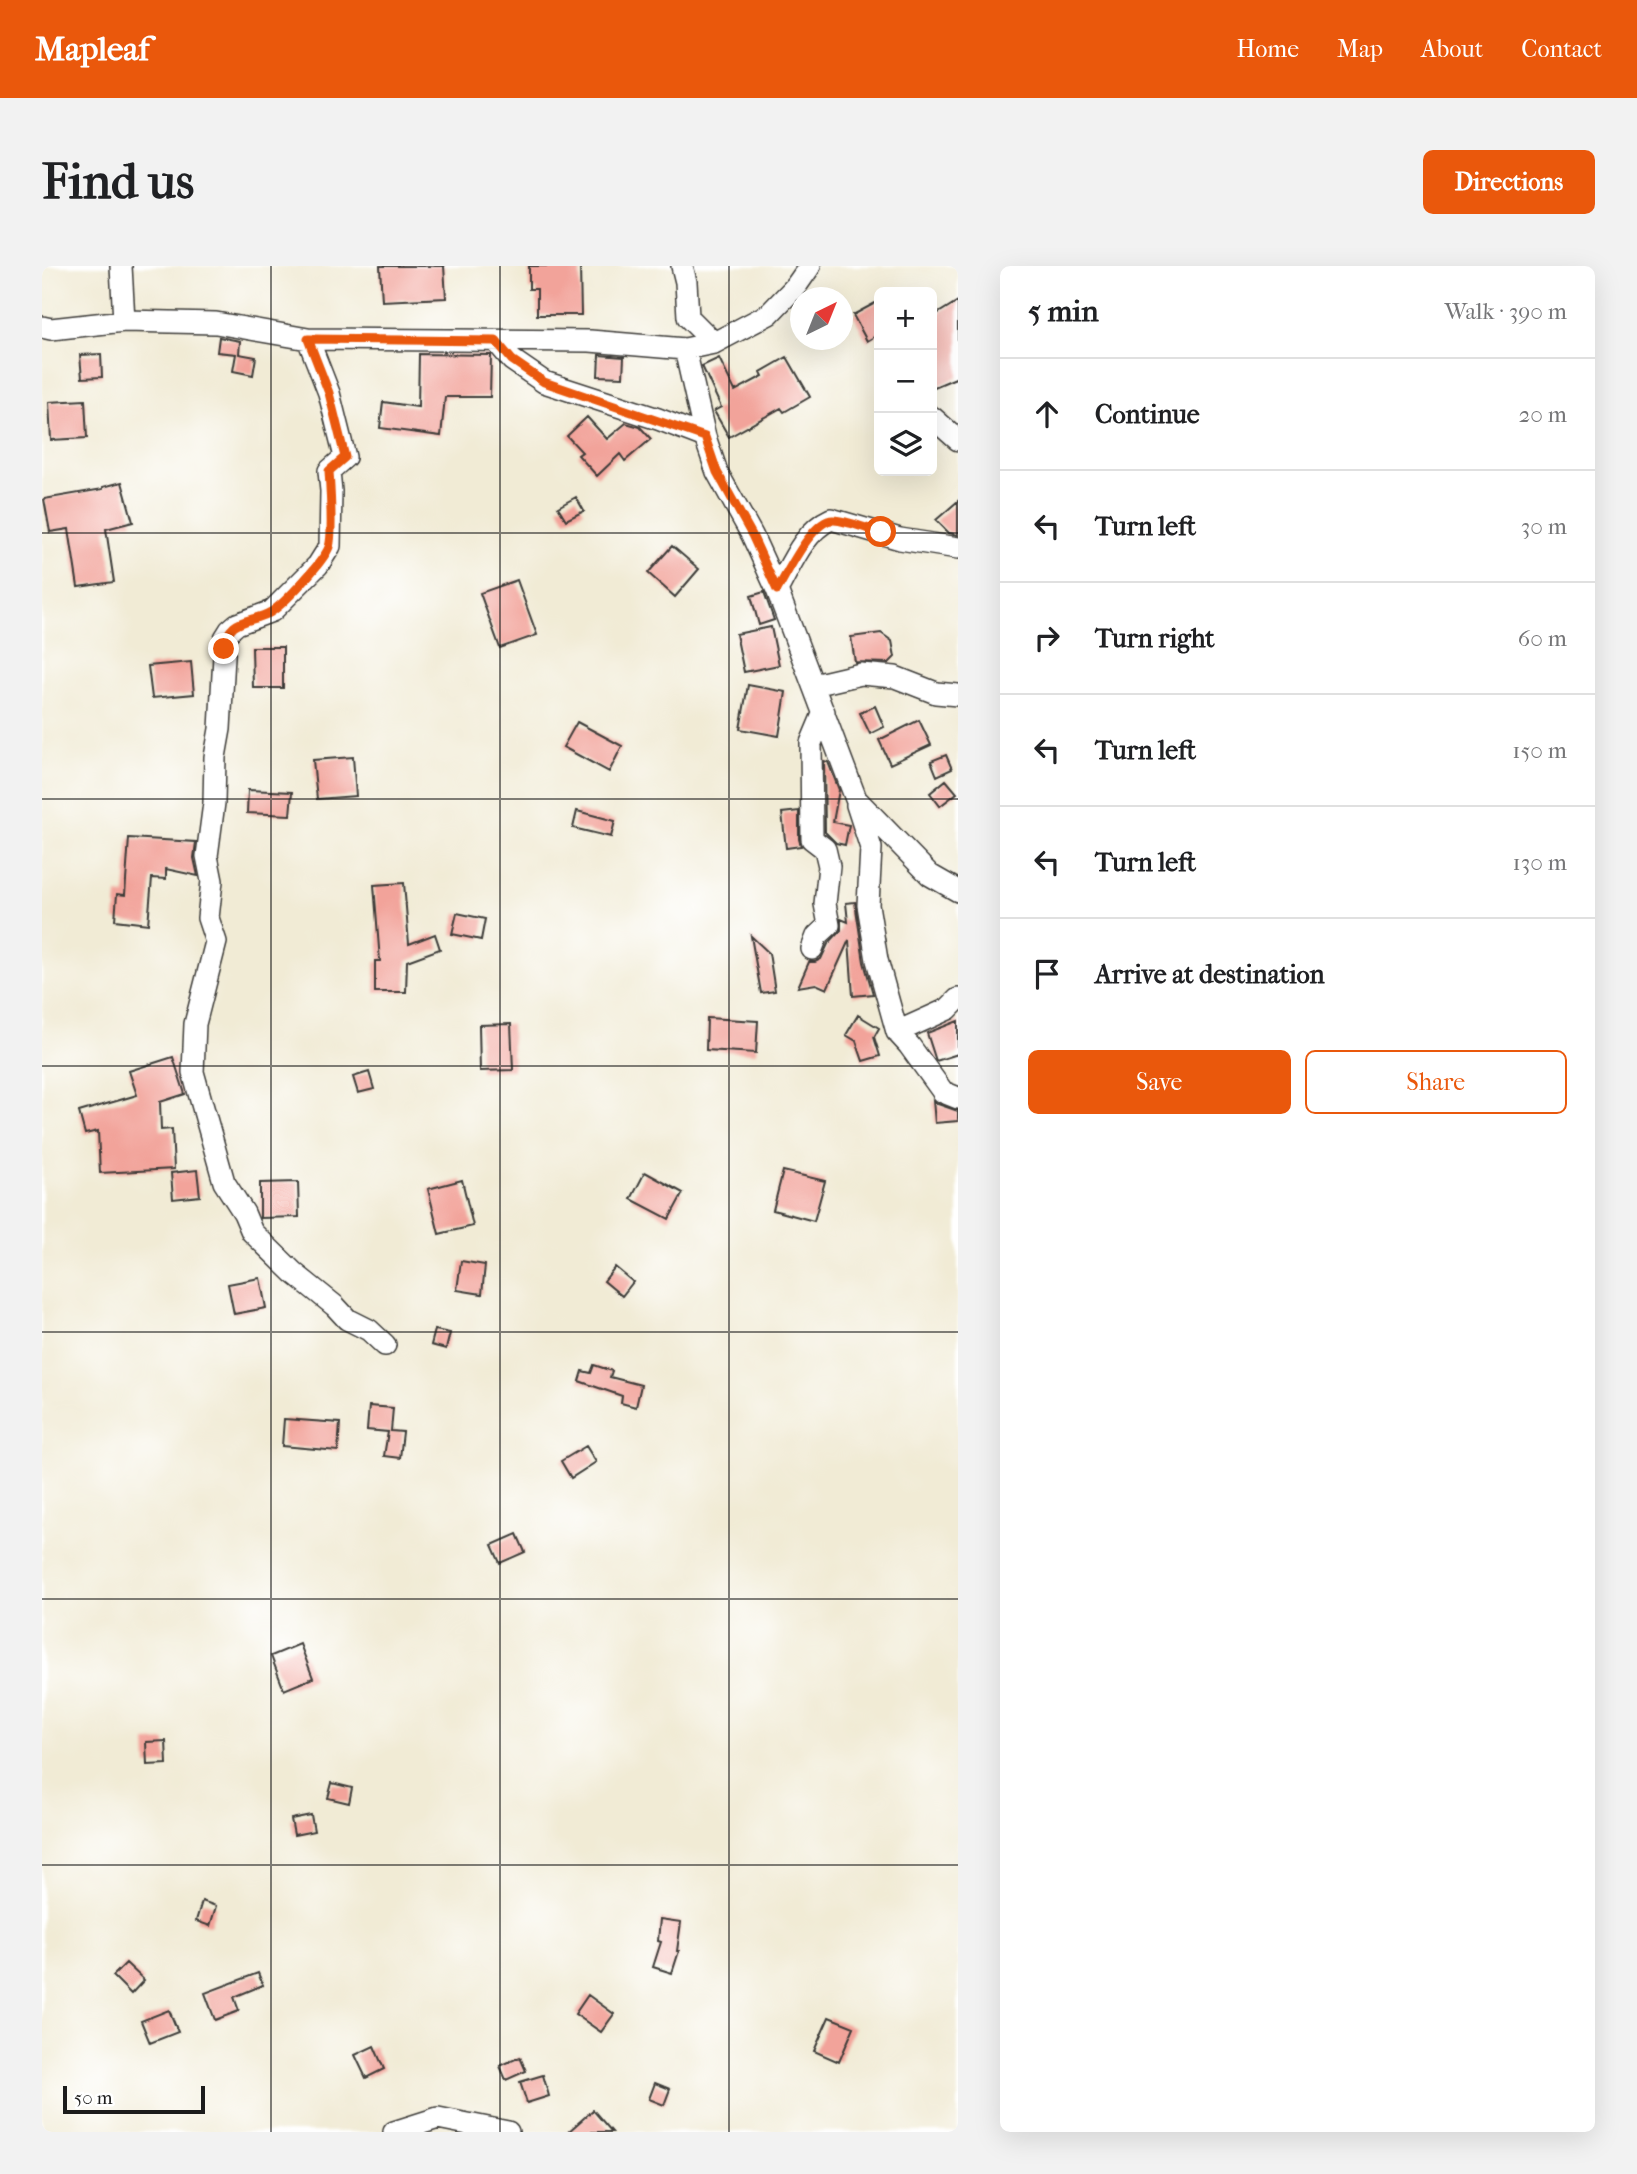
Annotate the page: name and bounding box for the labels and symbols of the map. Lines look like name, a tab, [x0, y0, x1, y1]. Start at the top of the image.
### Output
north arrow	[790, 287, 853, 350]
route start	[865, 516, 896, 547]
route end	[208, 633, 239, 664]
scale bar	[63, 2083, 205, 2115]

